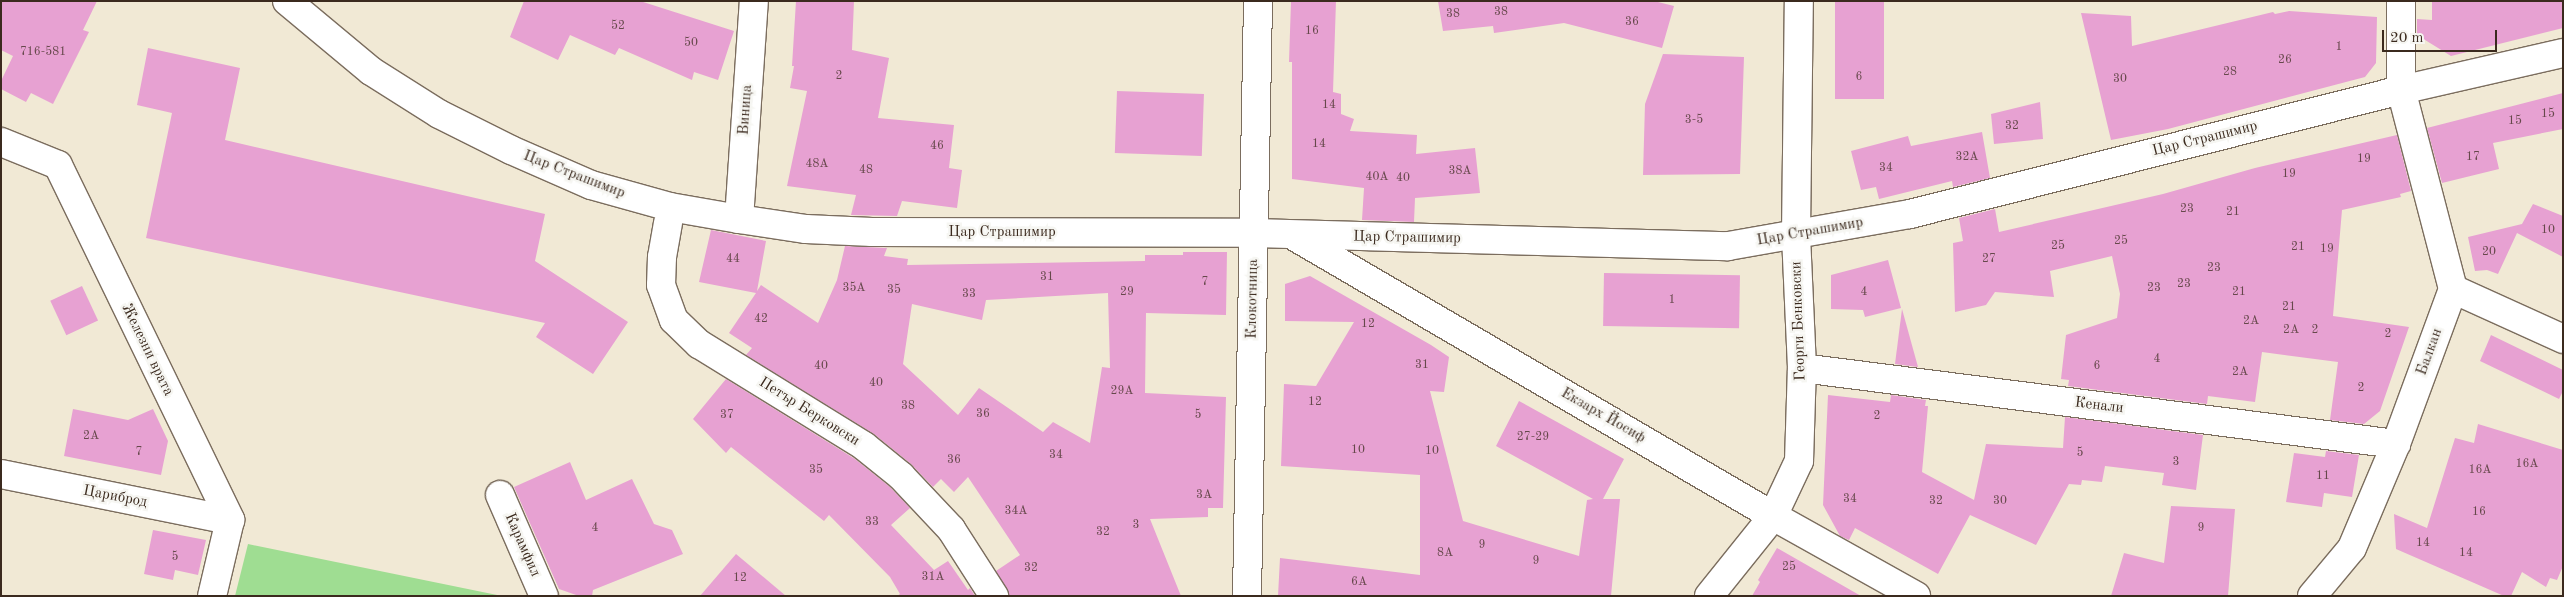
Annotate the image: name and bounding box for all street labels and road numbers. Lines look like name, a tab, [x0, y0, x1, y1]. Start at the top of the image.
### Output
street label: Виница	[735, 84, 757, 136]
street label: Цар Страшимир	[2151, 117, 2259, 161]
street label: Цар Страшимир	[521, 147, 627, 203]
street label: Цар Страшимир	[1755, 214, 1865, 250]
street label: Цар Страшимир	[948, 224, 1056, 242]
street label: Цар Страшимир	[1353, 228, 1461, 248]
street label: Клокотница	[1243, 259, 1263, 339]
street label: Георги Бенковски	[1788, 261, 1810, 381]
street label: Железни врата	[117, 301, 177, 399]
street label: Балкан	[2413, 326, 2447, 378]
street label: Петър Берковски	[755, 374, 863, 450]
street label: Екзарх Йосиф	[1557, 385, 1649, 447]
street label: Кенали	[2074, 394, 2124, 418]
street label: Цариброд	[81, 482, 149, 512]
street label: Карамфил	[500, 510, 544, 580]

